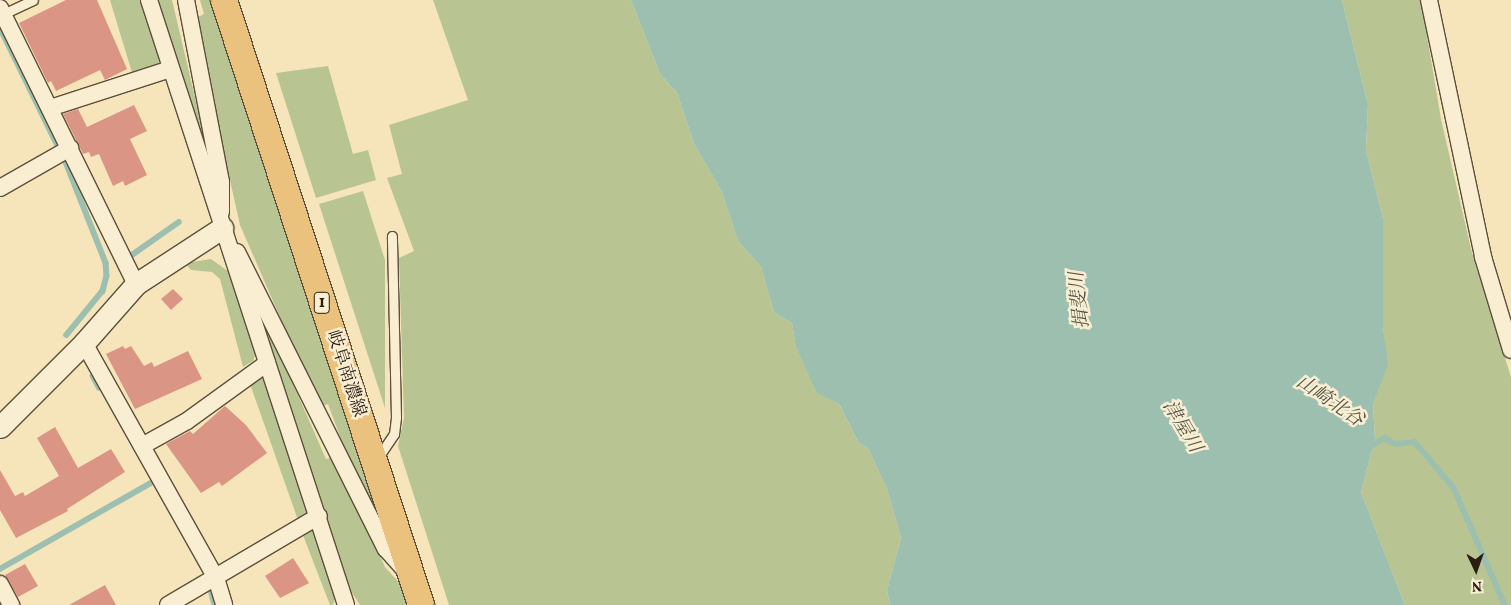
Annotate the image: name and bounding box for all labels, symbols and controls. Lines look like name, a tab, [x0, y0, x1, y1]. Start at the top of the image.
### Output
water label: 揖斐川	[1067, 270, 1095, 330]
road number: 1	[313, 290, 331, 316]
street label: 岐阜南濃線	[321, 328, 369, 420]
water label: 山崎北谷	[1291, 371, 1367, 433]
water label: 津屋川	[1157, 397, 1205, 457]
north arrow	[1451, 545, 1501, 595]
text: N	[1471, 576, 1482, 595]

